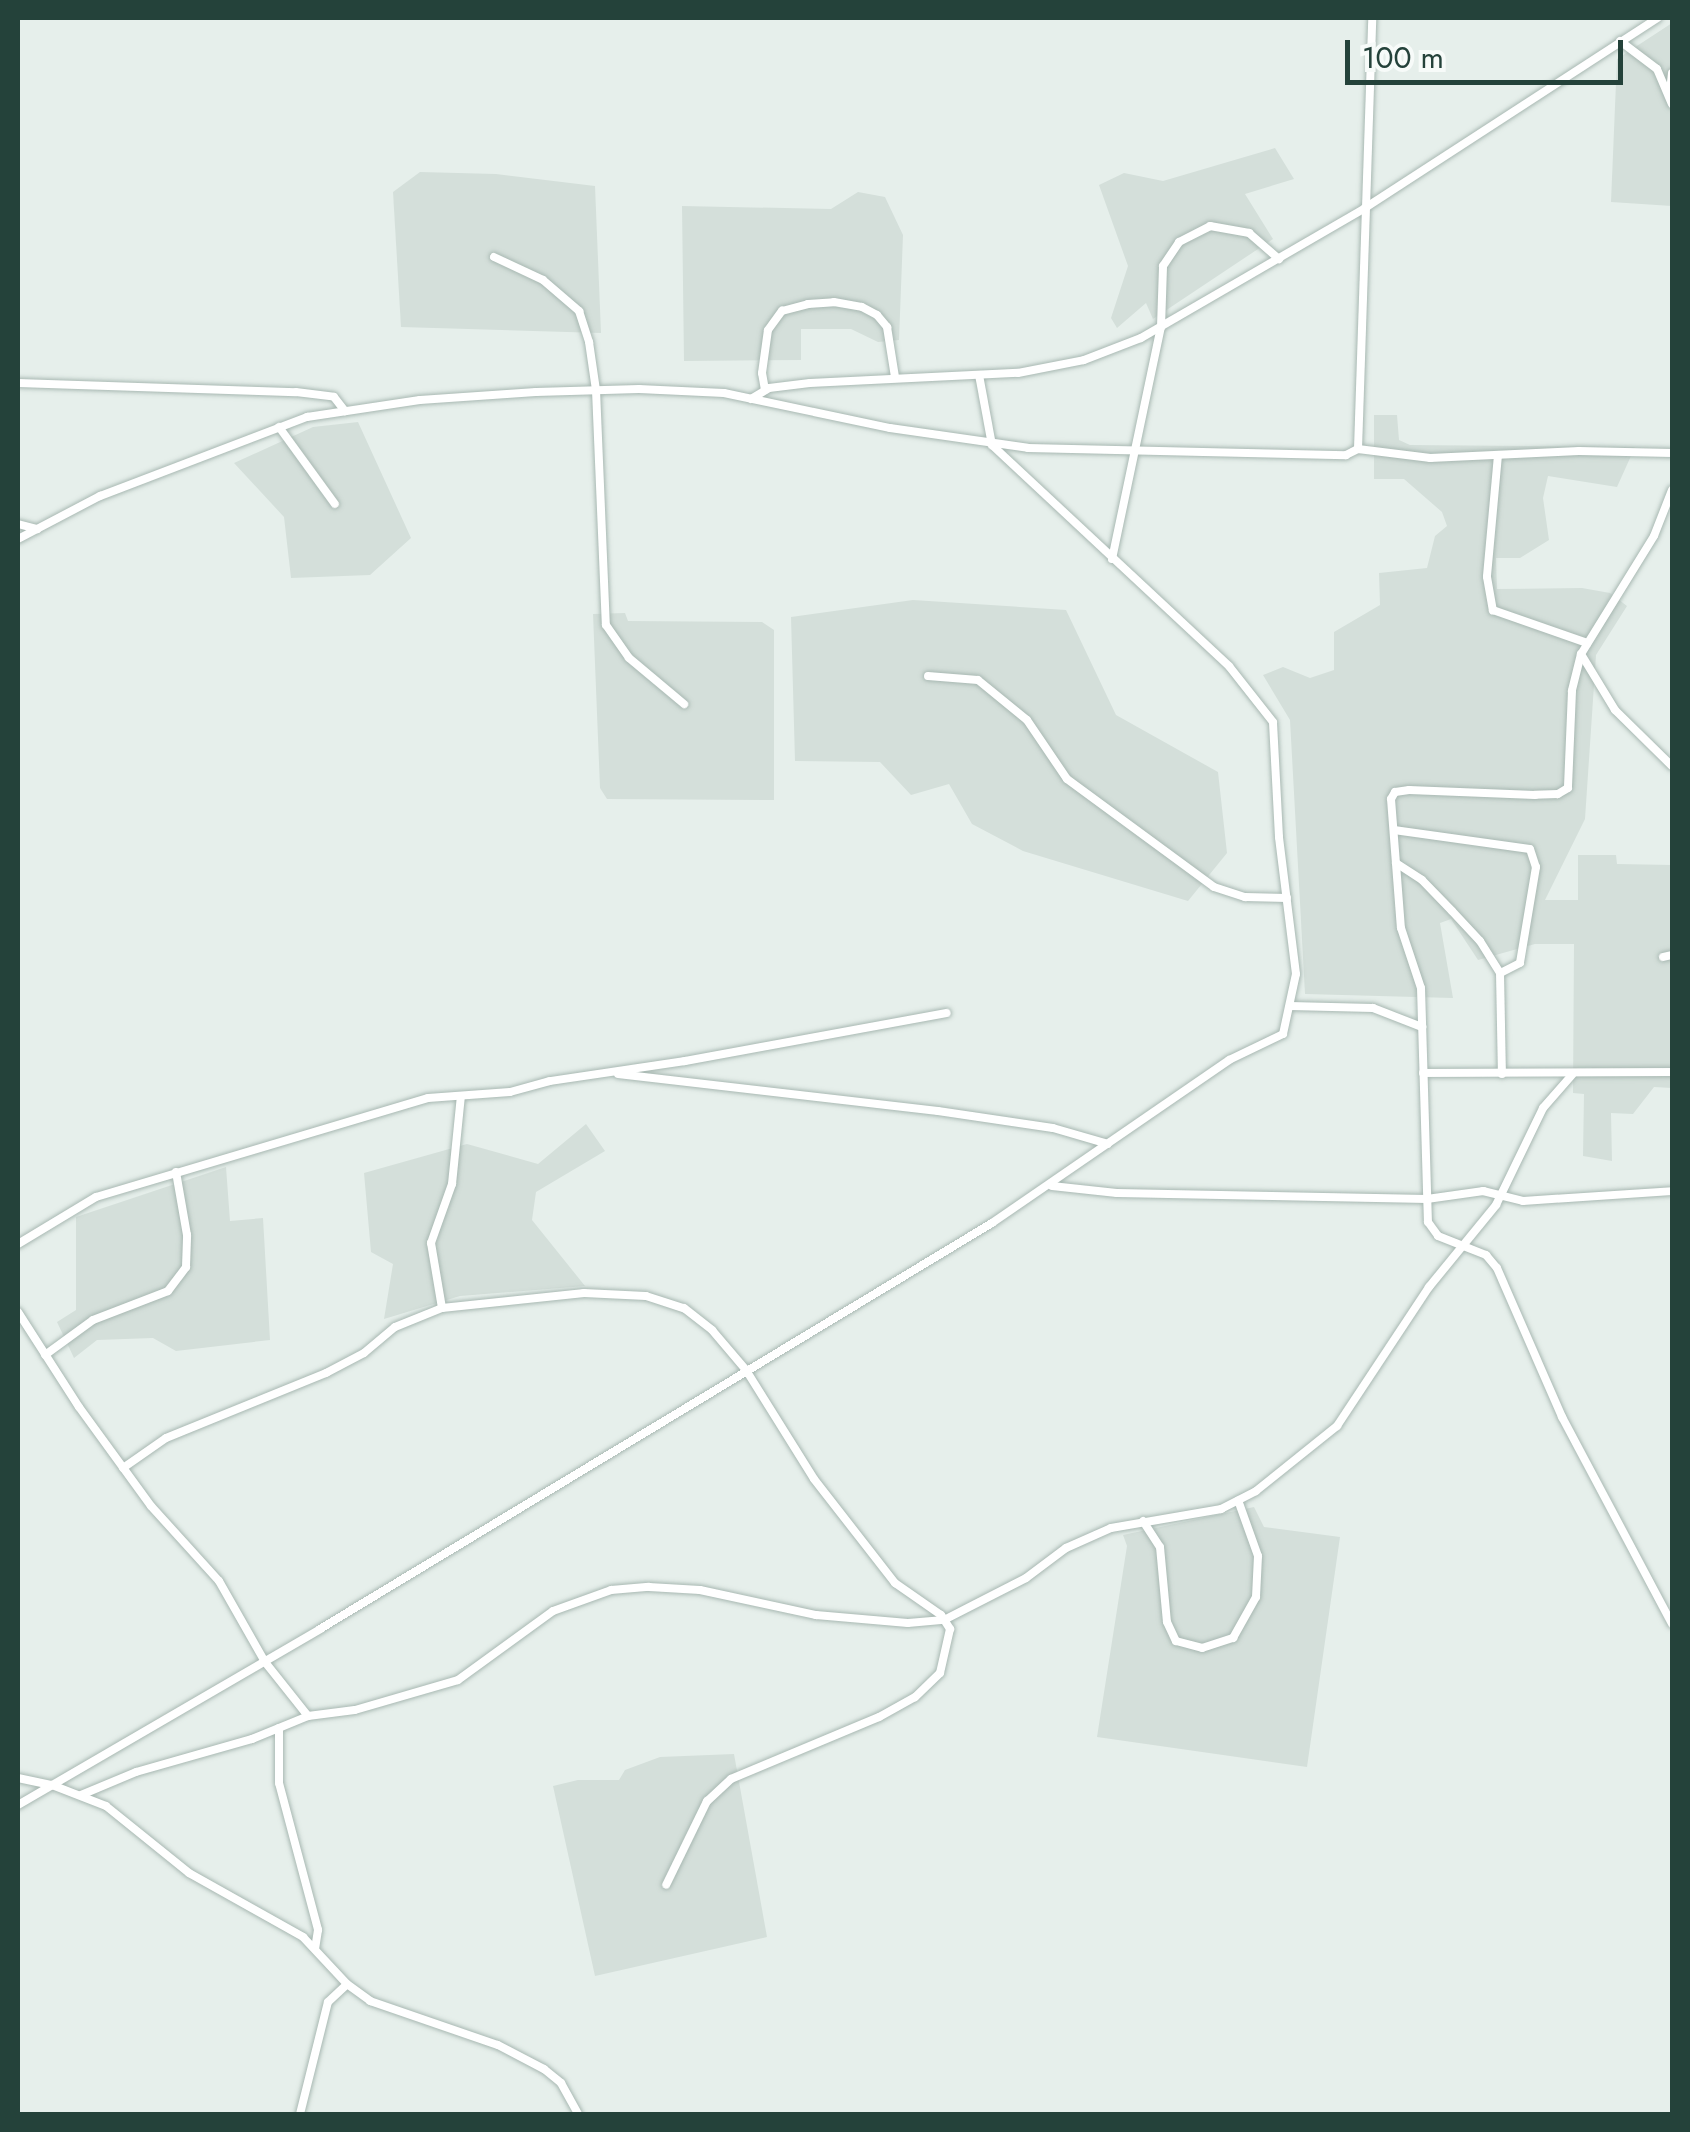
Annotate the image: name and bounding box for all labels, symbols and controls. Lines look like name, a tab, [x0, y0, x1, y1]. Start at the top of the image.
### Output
scale bar	[1350, 20, 1628, 82]
text: 100 m	[1362, 36, 1444, 79]

